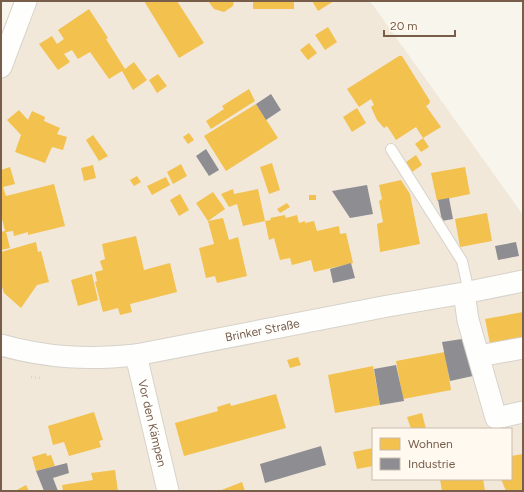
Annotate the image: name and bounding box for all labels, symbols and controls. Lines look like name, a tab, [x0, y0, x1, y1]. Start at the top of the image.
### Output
scale bar	[384, 12, 455, 38]
text: 20 m	[390, 19, 418, 33]
street label: Brinker Straße	[224, 316, 301, 345]
street label: Vor den Kämpen	[135, 378, 169, 468]
legend	[372, 428, 512, 480]
text: Wohnen	[408, 437, 453, 451]
text: Industrie	[408, 457, 456, 471]

